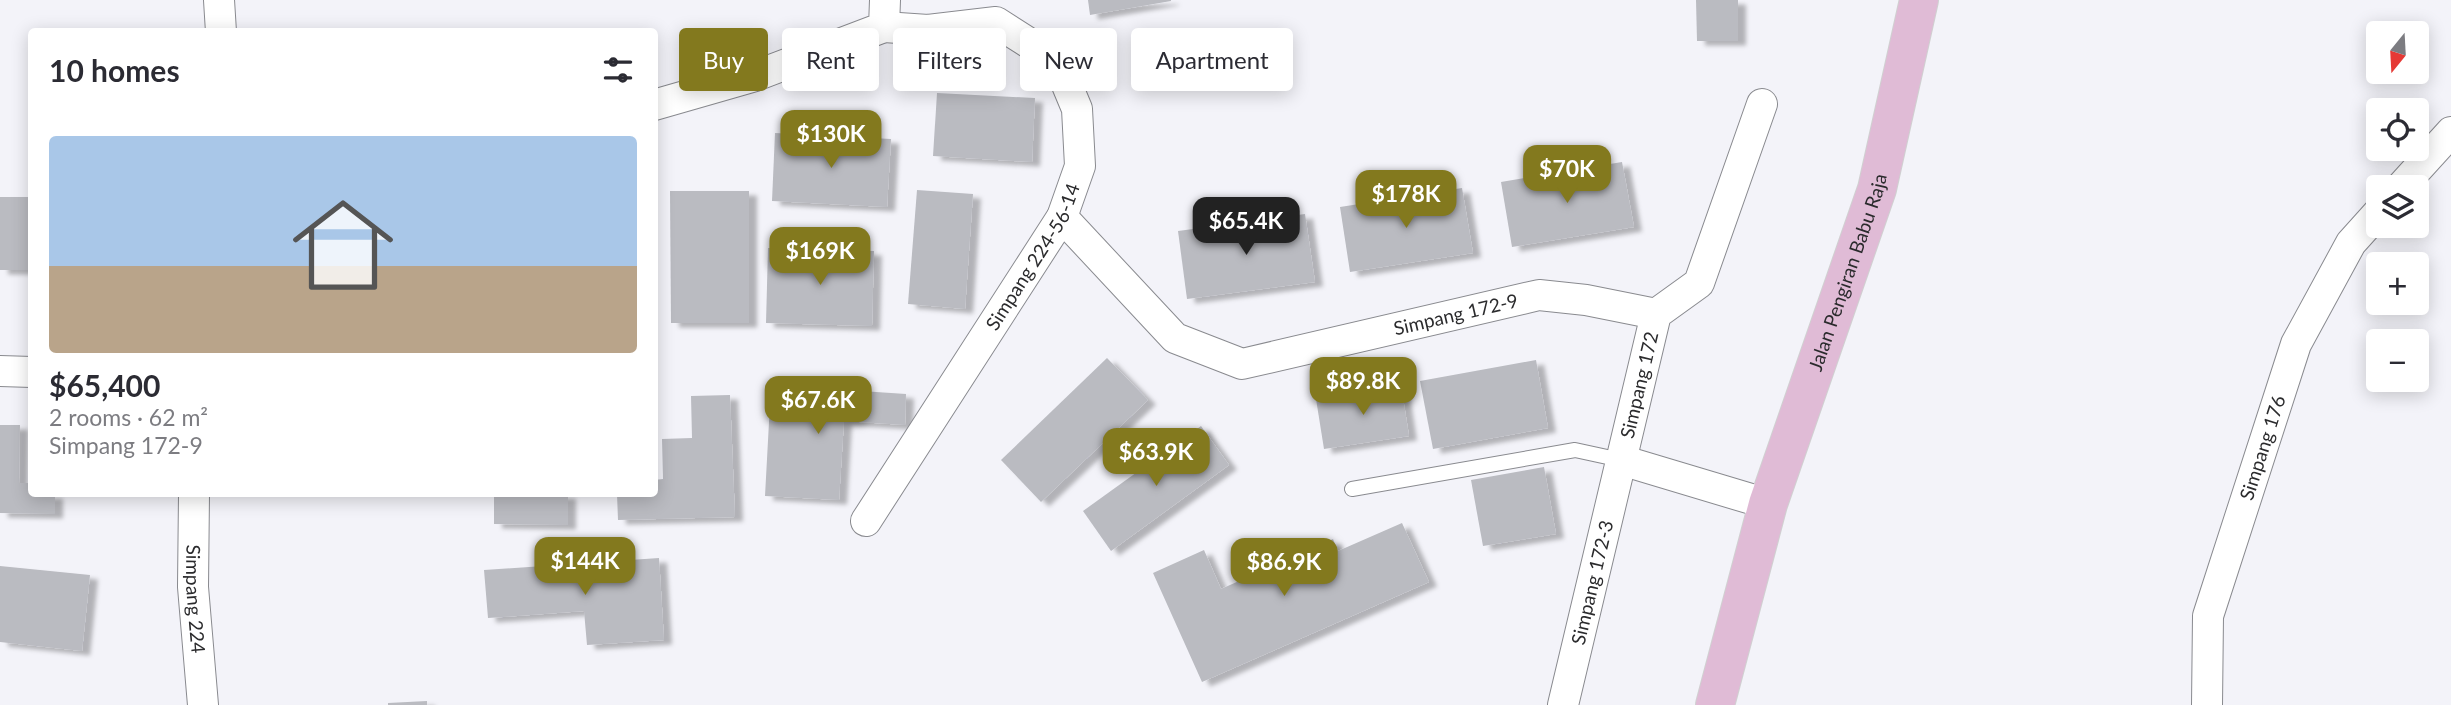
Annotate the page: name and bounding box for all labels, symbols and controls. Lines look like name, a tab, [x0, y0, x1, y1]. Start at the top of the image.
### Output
north arrow	[2366, 21, 2429, 84]
map controls	[2366, 21, 2429, 392]
chip: Buy	[679, 28, 768, 91]
chip: Rent	[782, 28, 879, 91]
chip: Filters	[893, 28, 1006, 91]
chip: New	[1020, 28, 1117, 91]
chip: Apartment	[1131, 28, 1293, 91]
icon: filters	[599, 51, 637, 89]
text: 10 homes	[49, 52, 180, 88]
button: locate	[2366, 98, 2429, 161]
pin: $130K	[782, 110, 880, 170]
text: $130K	[796, 119, 866, 147]
pin: $70K	[1526, 146, 1608, 205]
text: $70K	[1539, 154, 1595, 182]
pin: $178K	[1357, 170, 1455, 230]
street label: Jalan Pengiran Babu Raja	[1803, 171, 1891, 374]
button: layers	[2366, 175, 2429, 238]
text: $178K	[1371, 179, 1441, 207]
street label: Simpang 224-56-14	[980, 180, 1084, 334]
icon: home	[280, 182, 406, 308]
pin: $65.4K	[1189, 198, 1303, 257]
text: $65.4K	[1209, 206, 1283, 234]
pin: $169K	[771, 228, 869, 287]
text: $169K	[785, 236, 855, 264]
button: +	[2366, 252, 2429, 315]
street label: Simpang 172-9	[1391, 288, 1520, 339]
street label: Simpang 172	[1615, 329, 1662, 441]
button: −	[2366, 329, 2429, 392]
pin: $89.8K	[1306, 358, 1420, 417]
text: $89.8K	[1326, 366, 1400, 394]
text: $65,400	[49, 367, 160, 403]
pin: $67.6K	[761, 376, 875, 436]
text: $67.6K	[781, 385, 855, 413]
street label: Simpang 176	[2234, 392, 2290, 503]
text: 2 rooms · 62 m²	[49, 403, 208, 431]
pin: $63.9K	[1099, 428, 1213, 488]
text: Simpang 172-9	[49, 431, 203, 459]
text: $63.9K	[1119, 437, 1193, 465]
street label: Simpang 172-3	[1566, 518, 1618, 647]
pin: $144K	[536, 538, 634, 597]
pin: $86.9K	[1227, 538, 1341, 598]
street label: Simpang 224	[182, 544, 211, 654]
text: $144K	[550, 546, 620, 574]
text: $86.9K	[1247, 547, 1321, 575]

